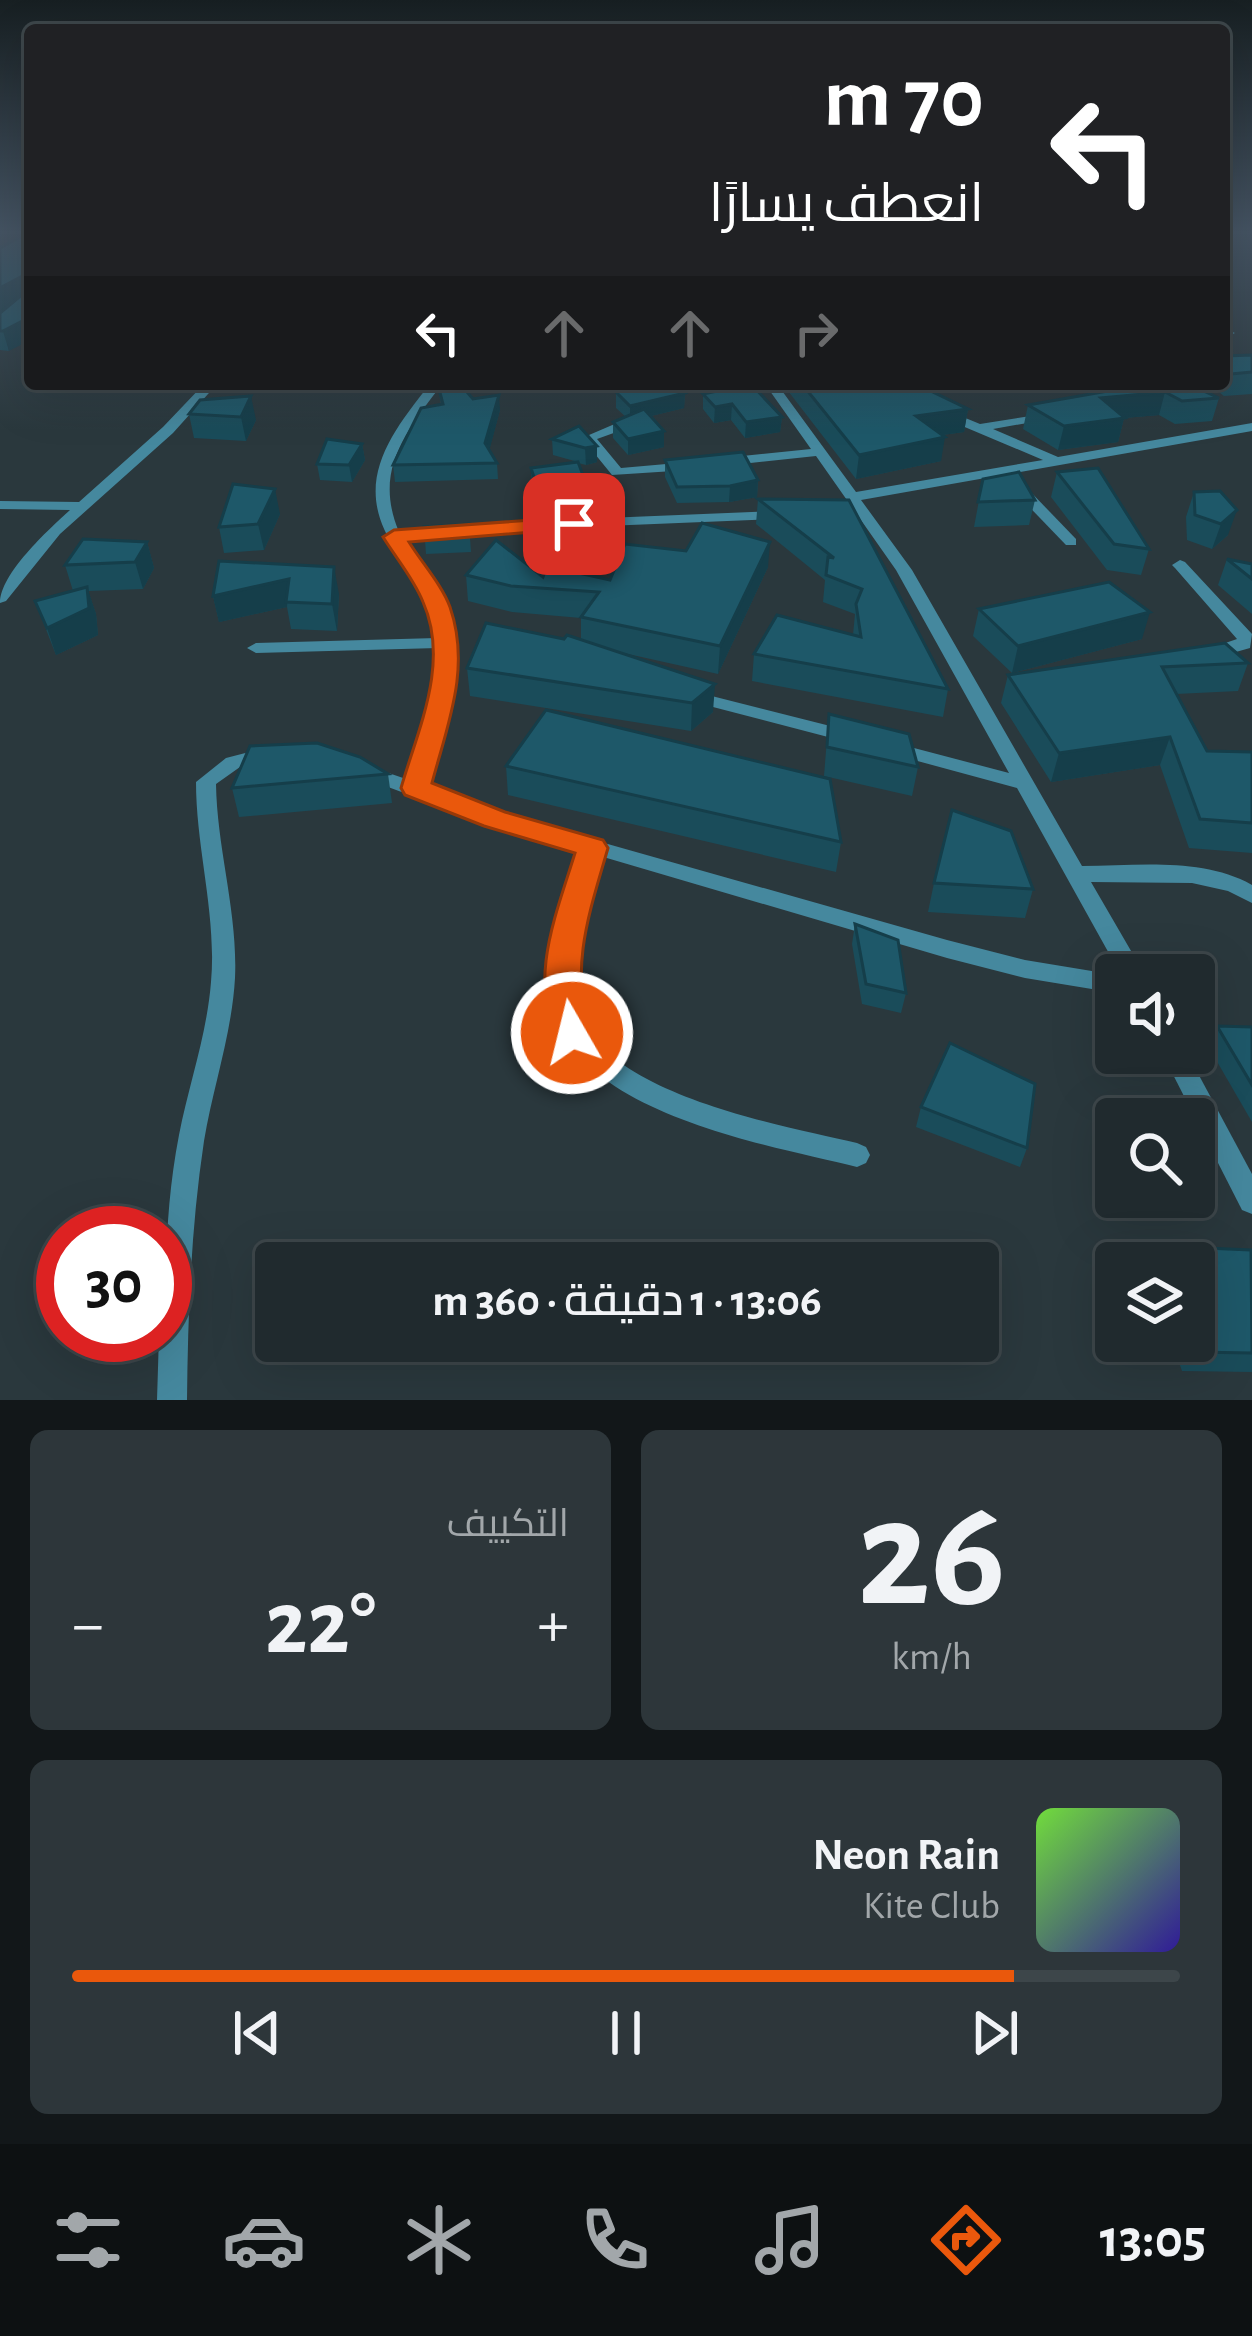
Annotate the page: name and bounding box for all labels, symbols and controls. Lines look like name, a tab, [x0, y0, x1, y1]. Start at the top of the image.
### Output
text: 70 m	[823, 58, 984, 142]
icon: left	[1026, 72, 1182, 228]
text: انعطف يسارًا	[709, 178, 984, 232]
icon: left	[405, 300, 471, 366]
icon: ahead	[531, 300, 597, 366]
icon: ahead	[657, 300, 723, 366]
icon: right	[783, 300, 849, 366]
pin	[523, 473, 625, 575]
icon: arrive	[541, 491, 607, 557]
map controls	[1095, 954, 1215, 1362]
button: sound	[1095, 954, 1215, 1074]
position arrow	[509, 970, 635, 1096]
button: search	[1095, 1098, 1215, 1218]
speed limit sign: 30	[36, 1206, 192, 1362]
button: layers	[1095, 1242, 1215, 1362]
text: 13:06 · 1 دقيقة · 360 m	[432, 1279, 822, 1324]
text: 26	[857, 1478, 1006, 1634]
text: التكييف	[447, 1505, 569, 1544]
text: 22°	[265, 1580, 376, 1670]
text: −	[72, 1592, 104, 1658]
text: +	[537, 1592, 569, 1658]
text: km/h	[891, 1638, 972, 1677]
text: Neon Rain	[813, 1833, 1000, 1878]
text: Kite Club	[863, 1887, 1000, 1926]
icon: previous	[224, 2000, 290, 2066]
icon: pause	[593, 2000, 659, 2066]
icon: next	[962, 2000, 1028, 2066]
icon: filters	[46, 2198, 130, 2282]
icon: car	[222, 2198, 306, 2282]
icon: climate	[397, 2198, 481, 2282]
icon: phone	[573, 2198, 657, 2282]
icon: music	[748, 2198, 832, 2282]
icon: directions	[924, 2198, 1008, 2282]
text: 13:05	[1100, 2213, 1206, 2267]

